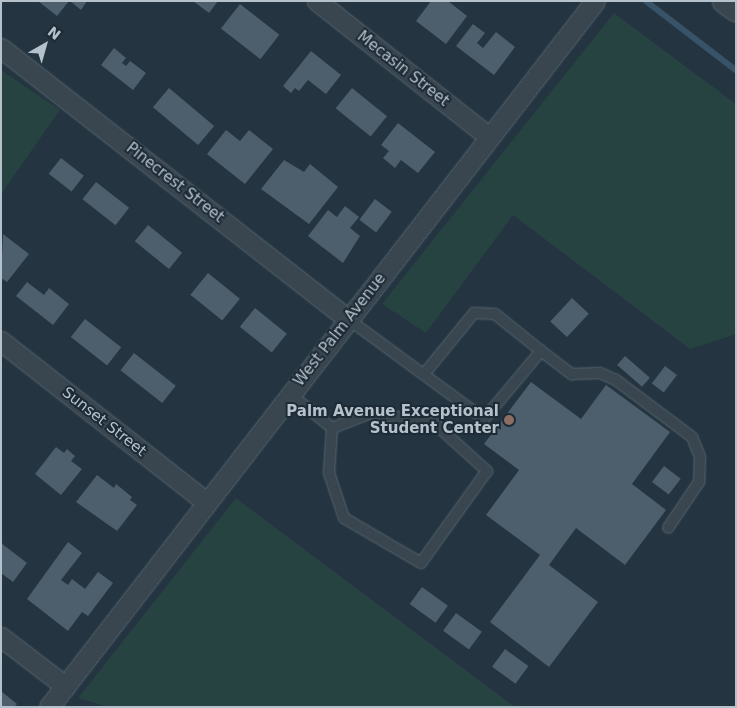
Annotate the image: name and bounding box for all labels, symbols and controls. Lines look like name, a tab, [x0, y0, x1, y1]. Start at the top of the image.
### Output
north arrow	[20, 20, 70, 70]
text: N	[45, 23, 64, 43]
street label: Mecasin Street	[354, 28, 452, 110]
street label: Pinecrest Street	[123, 139, 227, 227]
street label: West Palm Avenue	[290, 270, 390, 390]
street label: Sunset Street	[58, 384, 150, 460]
place label: Palm Avenue Exceptional Student Center	[286, 402, 499, 437]
marker: Palm Avenue Exceptional Student Center	[503, 414, 515, 426]

